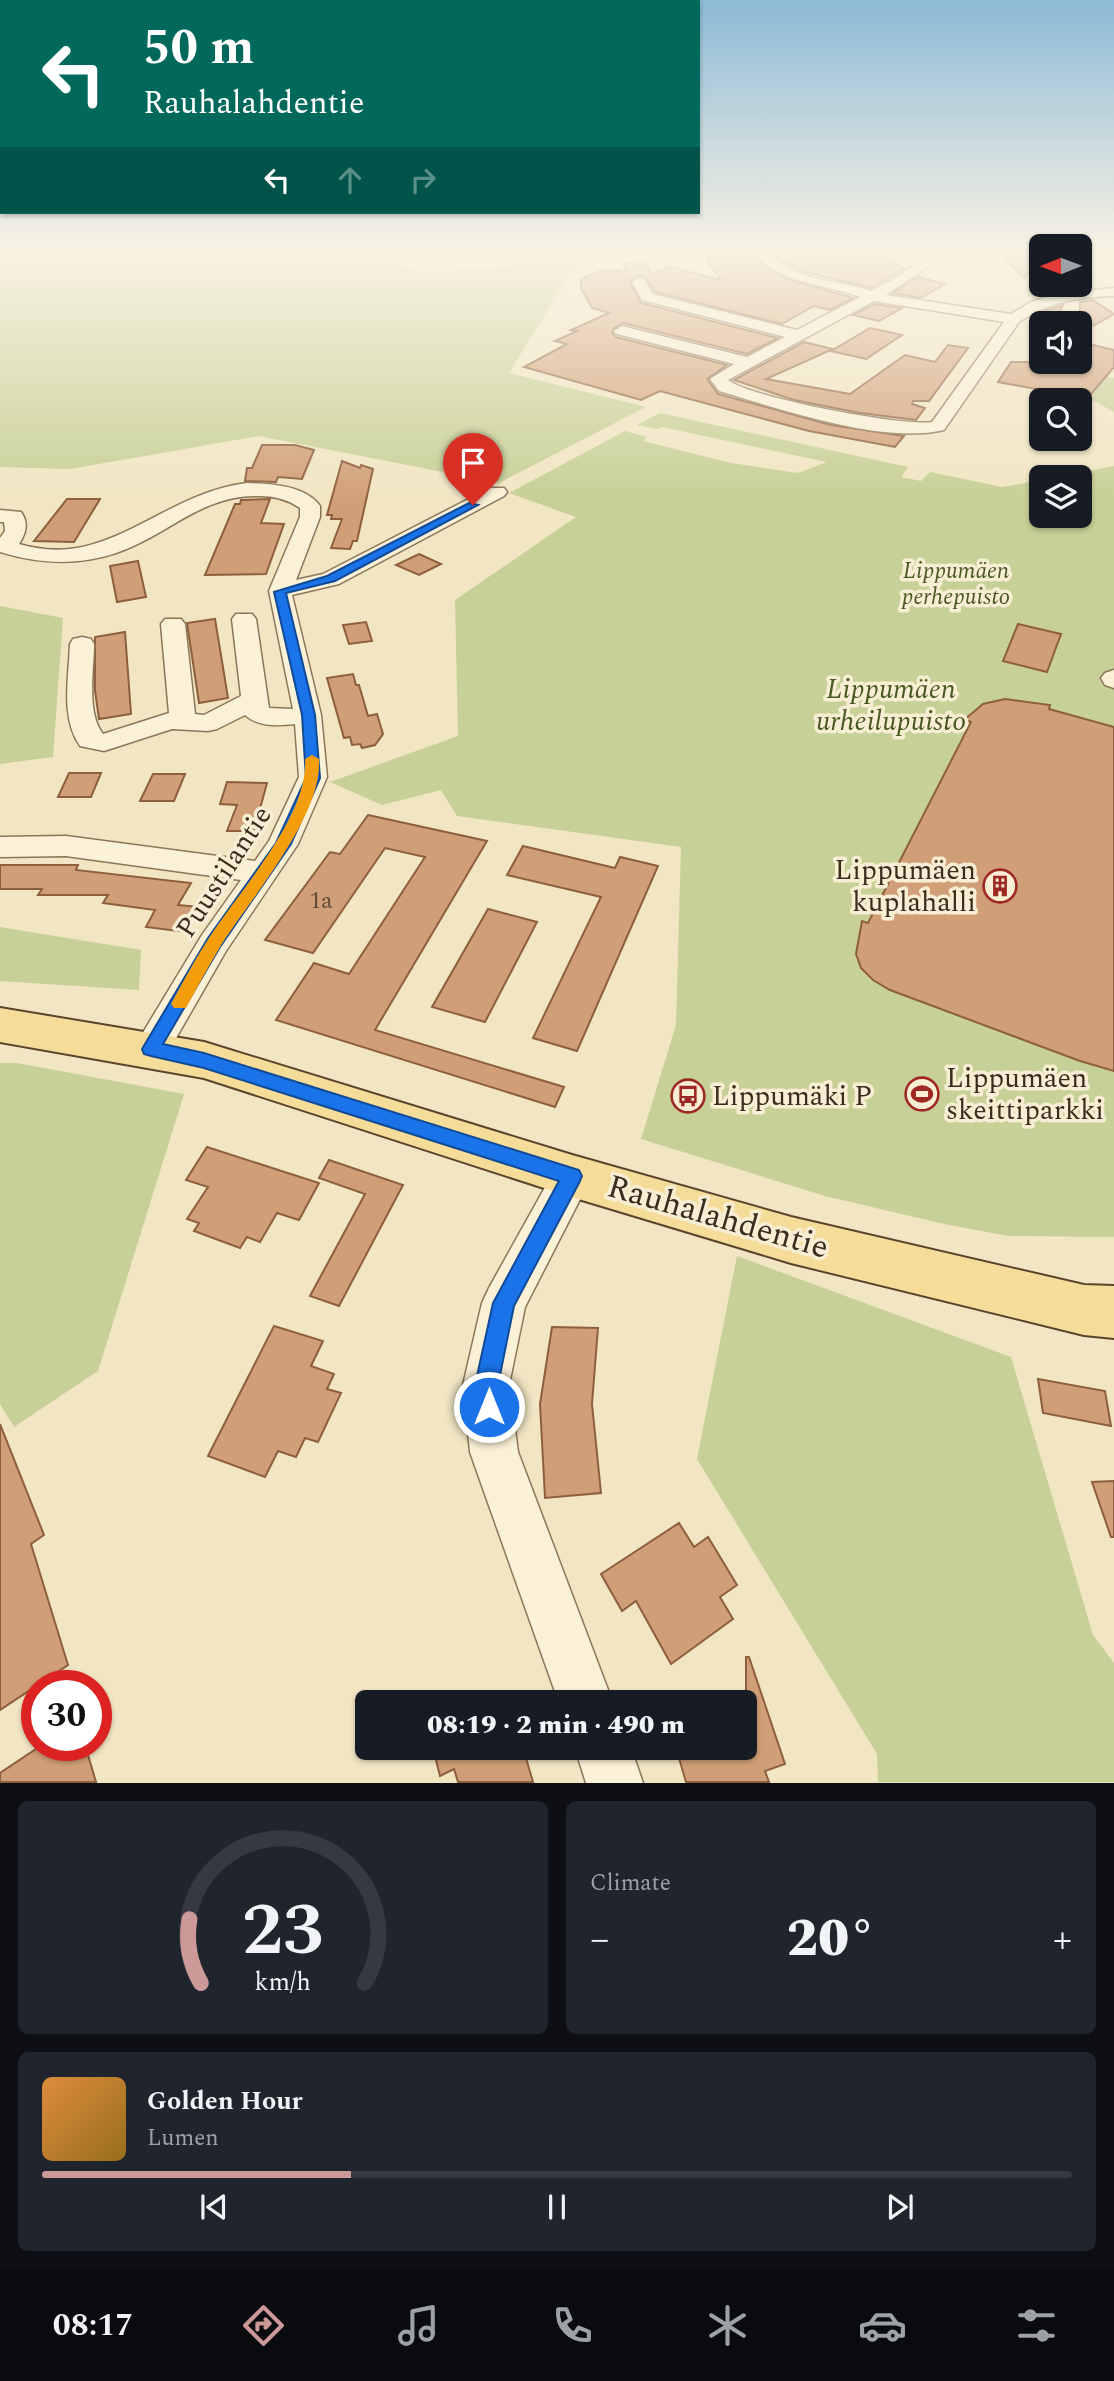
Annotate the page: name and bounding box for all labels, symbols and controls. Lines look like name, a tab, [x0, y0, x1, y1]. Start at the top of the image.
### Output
text: 50 m	[143, 11, 254, 86]
icon: left	[28, 28, 119, 119]
text: Rauhalahdentie	[143, 79, 364, 128]
icon: left	[258, 161, 296, 199]
icon: ahead	[331, 161, 369, 199]
icon: right	[404, 161, 442, 199]
north arrow	[1029, 234, 1092, 298]
map controls	[1029, 234, 1092, 528]
button: sound	[1029, 311, 1092, 374]
button: search	[1029, 388, 1092, 451]
pin	[443, 433, 503, 505]
icon: arrive	[454, 444, 492, 482]
button: layers	[1029, 465, 1092, 528]
park label: Lippumäen perhepuisto	[901, 554, 1010, 615]
park label: Lippumäen urheilupuisto	[816, 668, 966, 743]
street label: Puustilantie	[165, 797, 283, 947]
place label: Lippumäen kuplahalli	[835, 849, 976, 924]
building icon: Lippumäen kuplahalli	[981, 867, 1019, 905]
house number: 1a	[309, 883, 333, 919]
place label: Lippumäen skeittiparkki	[946, 1057, 1104, 1132]
place label: Lippumäki P	[712, 1075, 872, 1118]
sports icon: Lippumäen skeittiparkki	[903, 1075, 941, 1113]
bus stop icon: Lippumäki P	[669, 1077, 707, 1115]
street label: Rauhalahdentie	[601, 1162, 835, 1272]
position arrow	[452, 1370, 526, 1444]
speed limit sign: 30	[21, 1670, 112, 1761]
text: 08:19 · 2 min · 490 m	[427, 1705, 685, 1745]
text: Climate	[590, 1866, 671, 1901]
text: 23	[242, 1877, 324, 1988]
text: 20°	[787, 1900, 875, 1979]
text: −	[590, 1911, 609, 1969]
text: +	[1053, 1911, 1072, 1969]
text: km/h	[255, 1964, 311, 2002]
text: Golden Hour	[147, 2081, 303, 2121]
text: Lumen	[147, 2121, 219, 2156]
icon: previous	[195, 2188, 233, 2226]
icon: pause	[538, 2188, 576, 2226]
icon: next	[881, 2188, 919, 2226]
text: 08:17	[53, 2301, 133, 2350]
icon: directions	[239, 2301, 288, 2350]
icon: music	[394, 2301, 443, 2350]
icon: phone	[548, 2301, 597, 2350]
icon: climate	[703, 2301, 752, 2350]
icon: car	[858, 2301, 907, 2350]
icon: filters	[1012, 2301, 1061, 2350]

